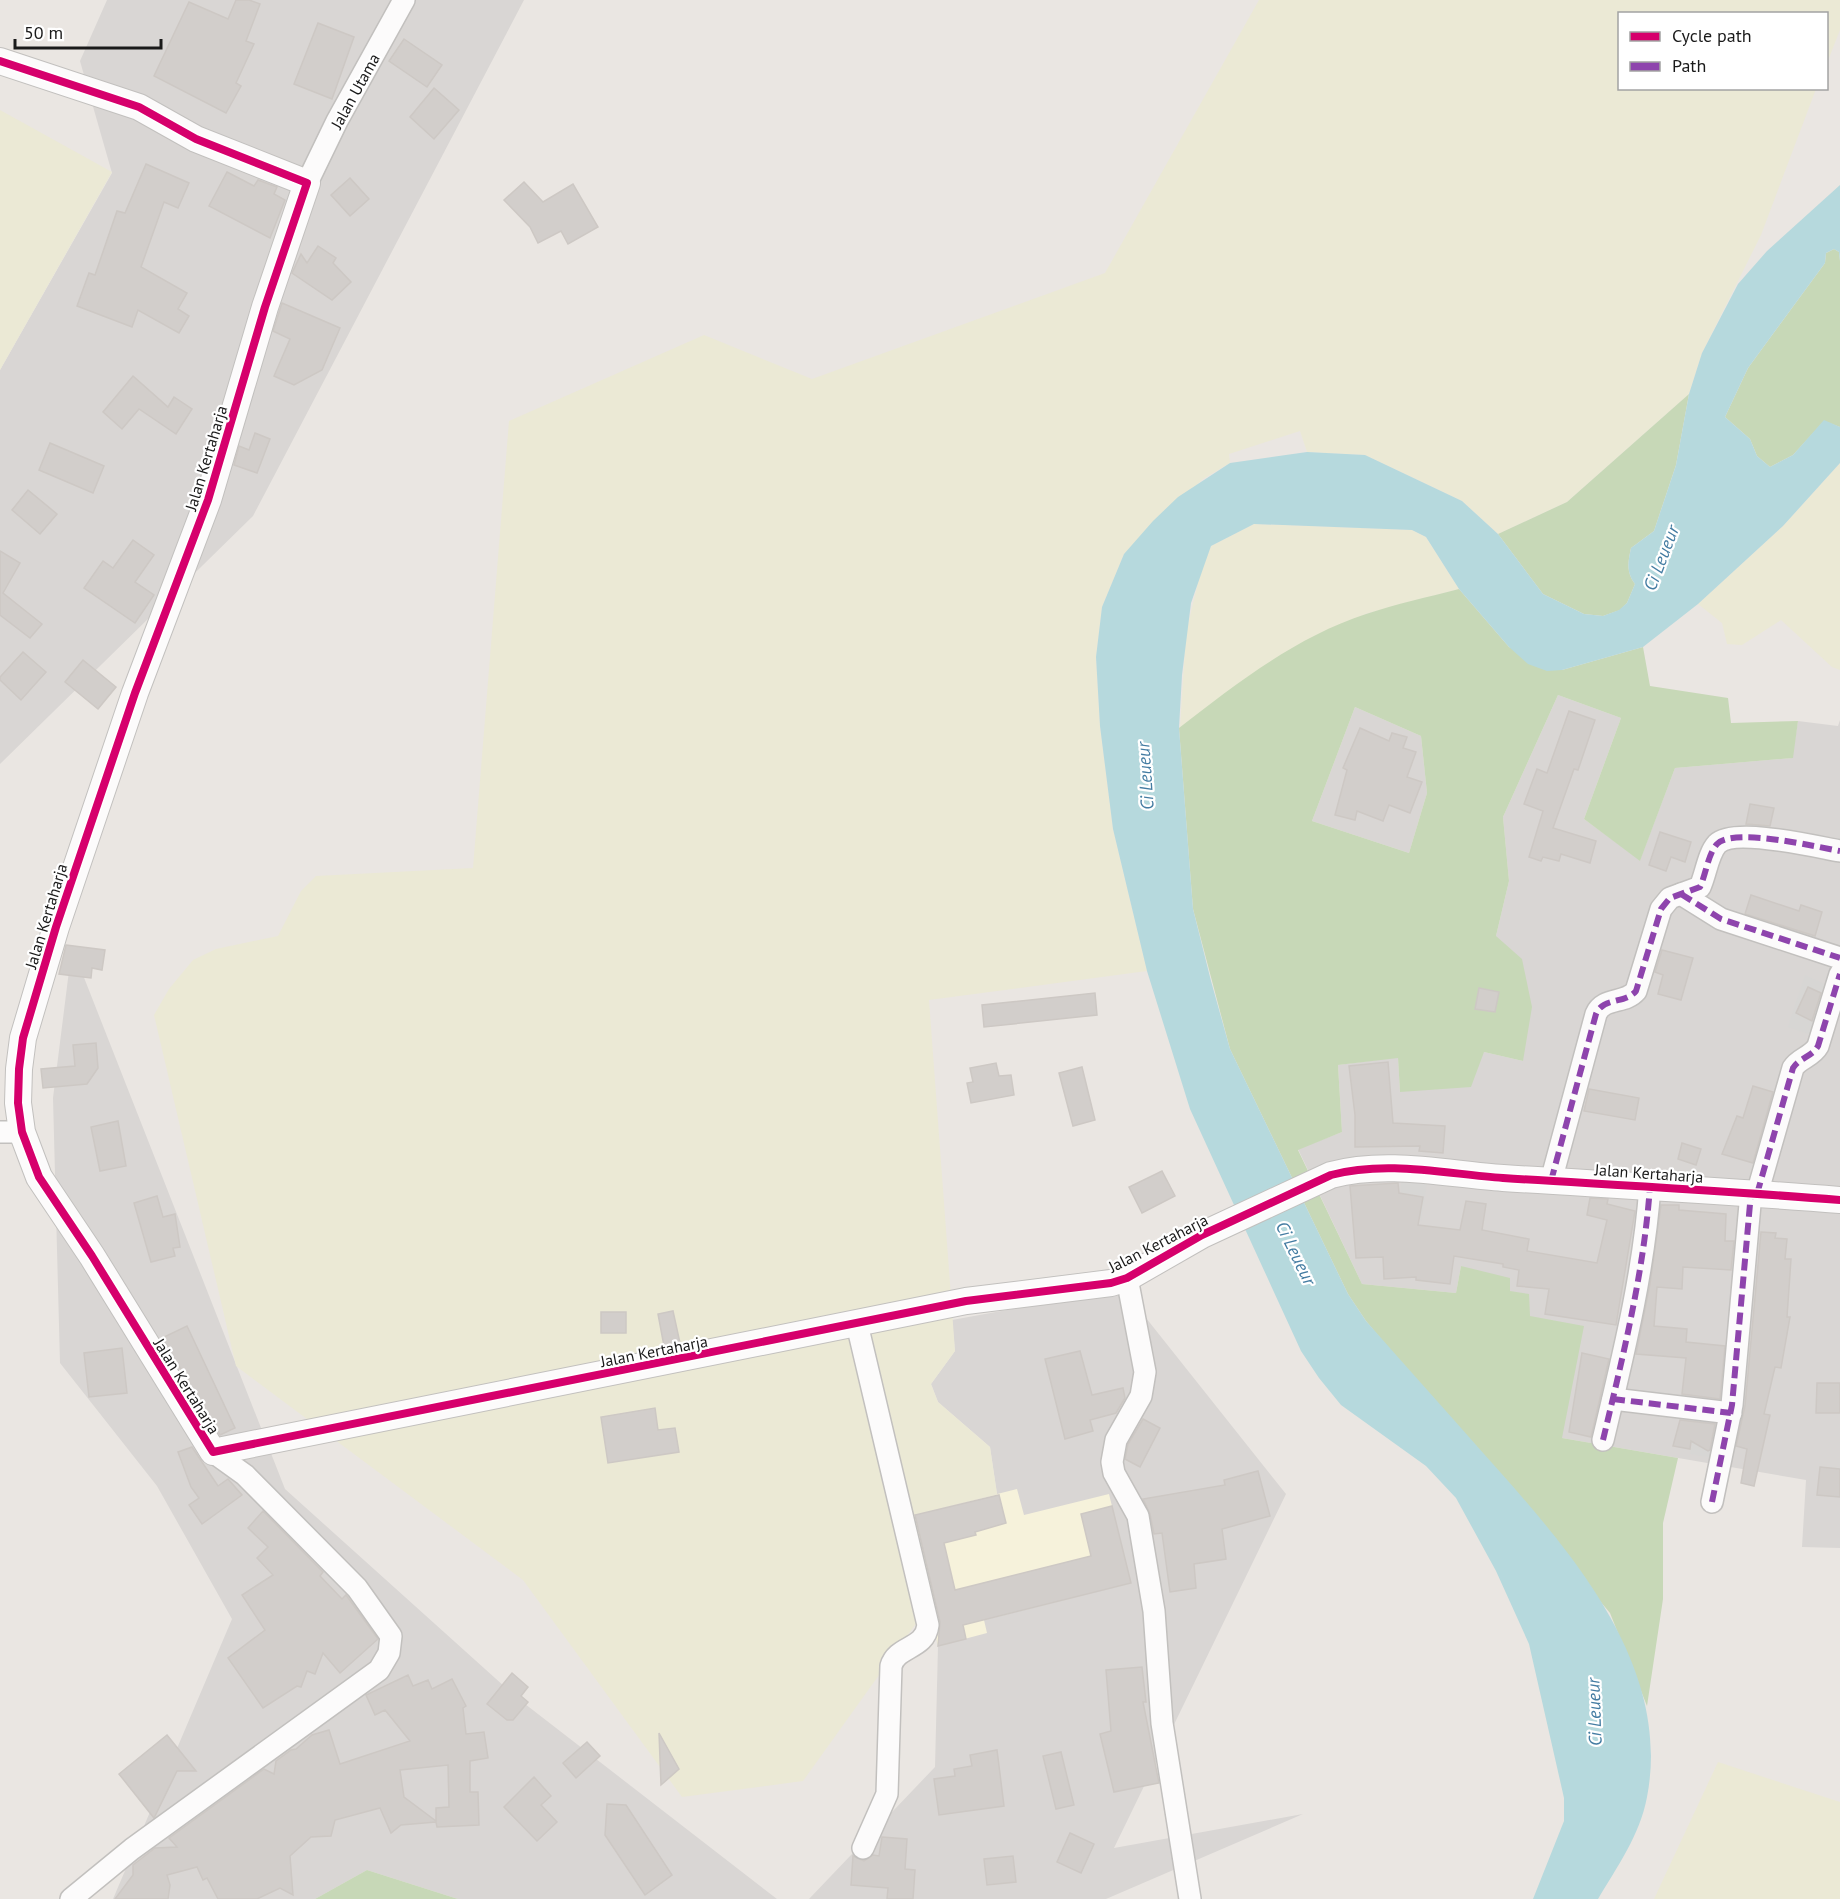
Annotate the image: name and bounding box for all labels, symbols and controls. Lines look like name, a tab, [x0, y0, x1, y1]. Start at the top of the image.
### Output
scale bar	[15, 12, 160, 50]
legend	[1618, 12, 1828, 90]
text: 50 m	[24, 21, 63, 44]
text: Cycle path	[1672, 24, 1752, 47]
street label: Jalan Utama	[326, 50, 384, 133]
text: Path	[1672, 54, 1706, 77]
street label: Jalan Kertaharja	[180, 403, 231, 514]
water label: Ci Leueur	[1638, 521, 1684, 594]
water label: Ci Leueur	[1131, 740, 1159, 811]
street label: Jalan Kertaharja	[20, 861, 71, 972]
street label: Jalan Kertaharja	[1593, 1159, 1704, 1187]
street label: Jalan Kertaharja	[1104, 1209, 1211, 1277]
water label: Ci Leueur	[1271, 1217, 1322, 1290]
street label: Jalan Kertaharja	[598, 1331, 709, 1371]
street label: Jalan Kertaharja	[149, 1334, 224, 1438]
water label: Ci Leueur	[1581, 1676, 1607, 1746]

